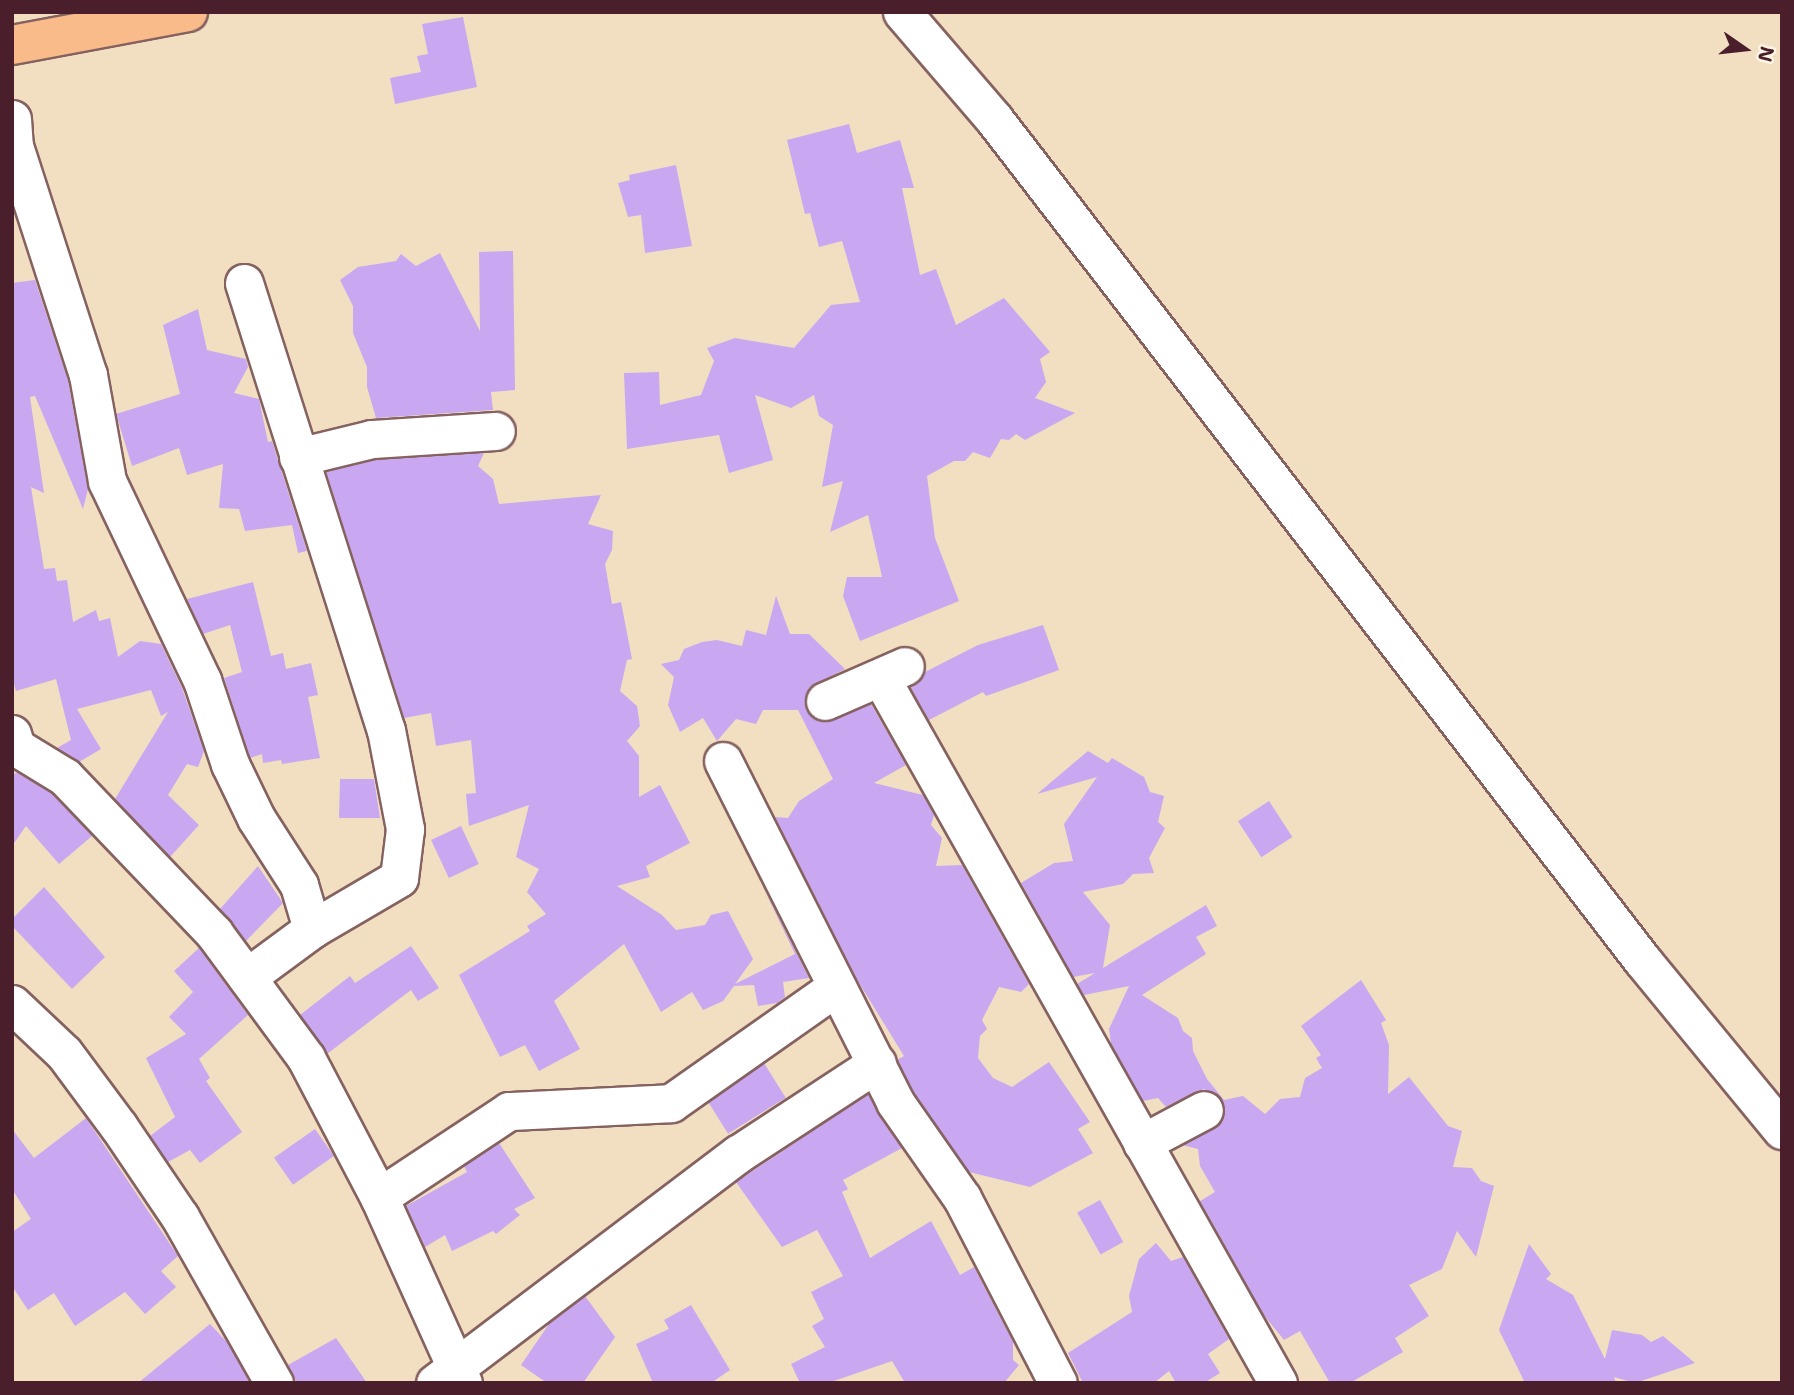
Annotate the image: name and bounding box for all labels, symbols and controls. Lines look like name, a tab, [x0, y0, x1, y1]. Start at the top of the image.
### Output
north arrow	[1710, 14, 1780, 84]
text: N	[1752, 44, 1780, 65]

